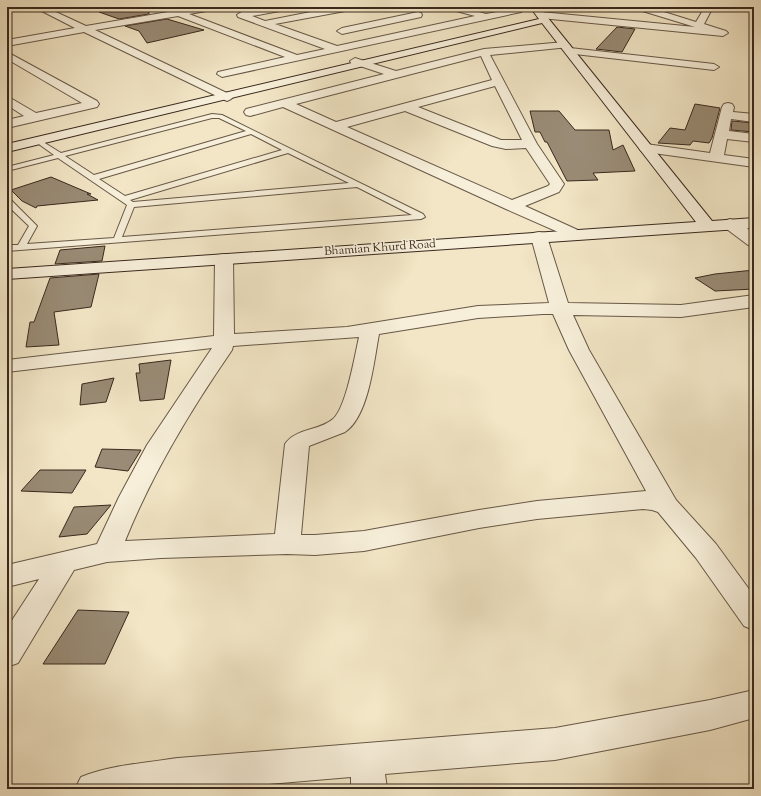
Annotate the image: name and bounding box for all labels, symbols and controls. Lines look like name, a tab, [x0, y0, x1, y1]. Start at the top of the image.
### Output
street label: Bhamian Khurd Road	[324, 235, 437, 261]

